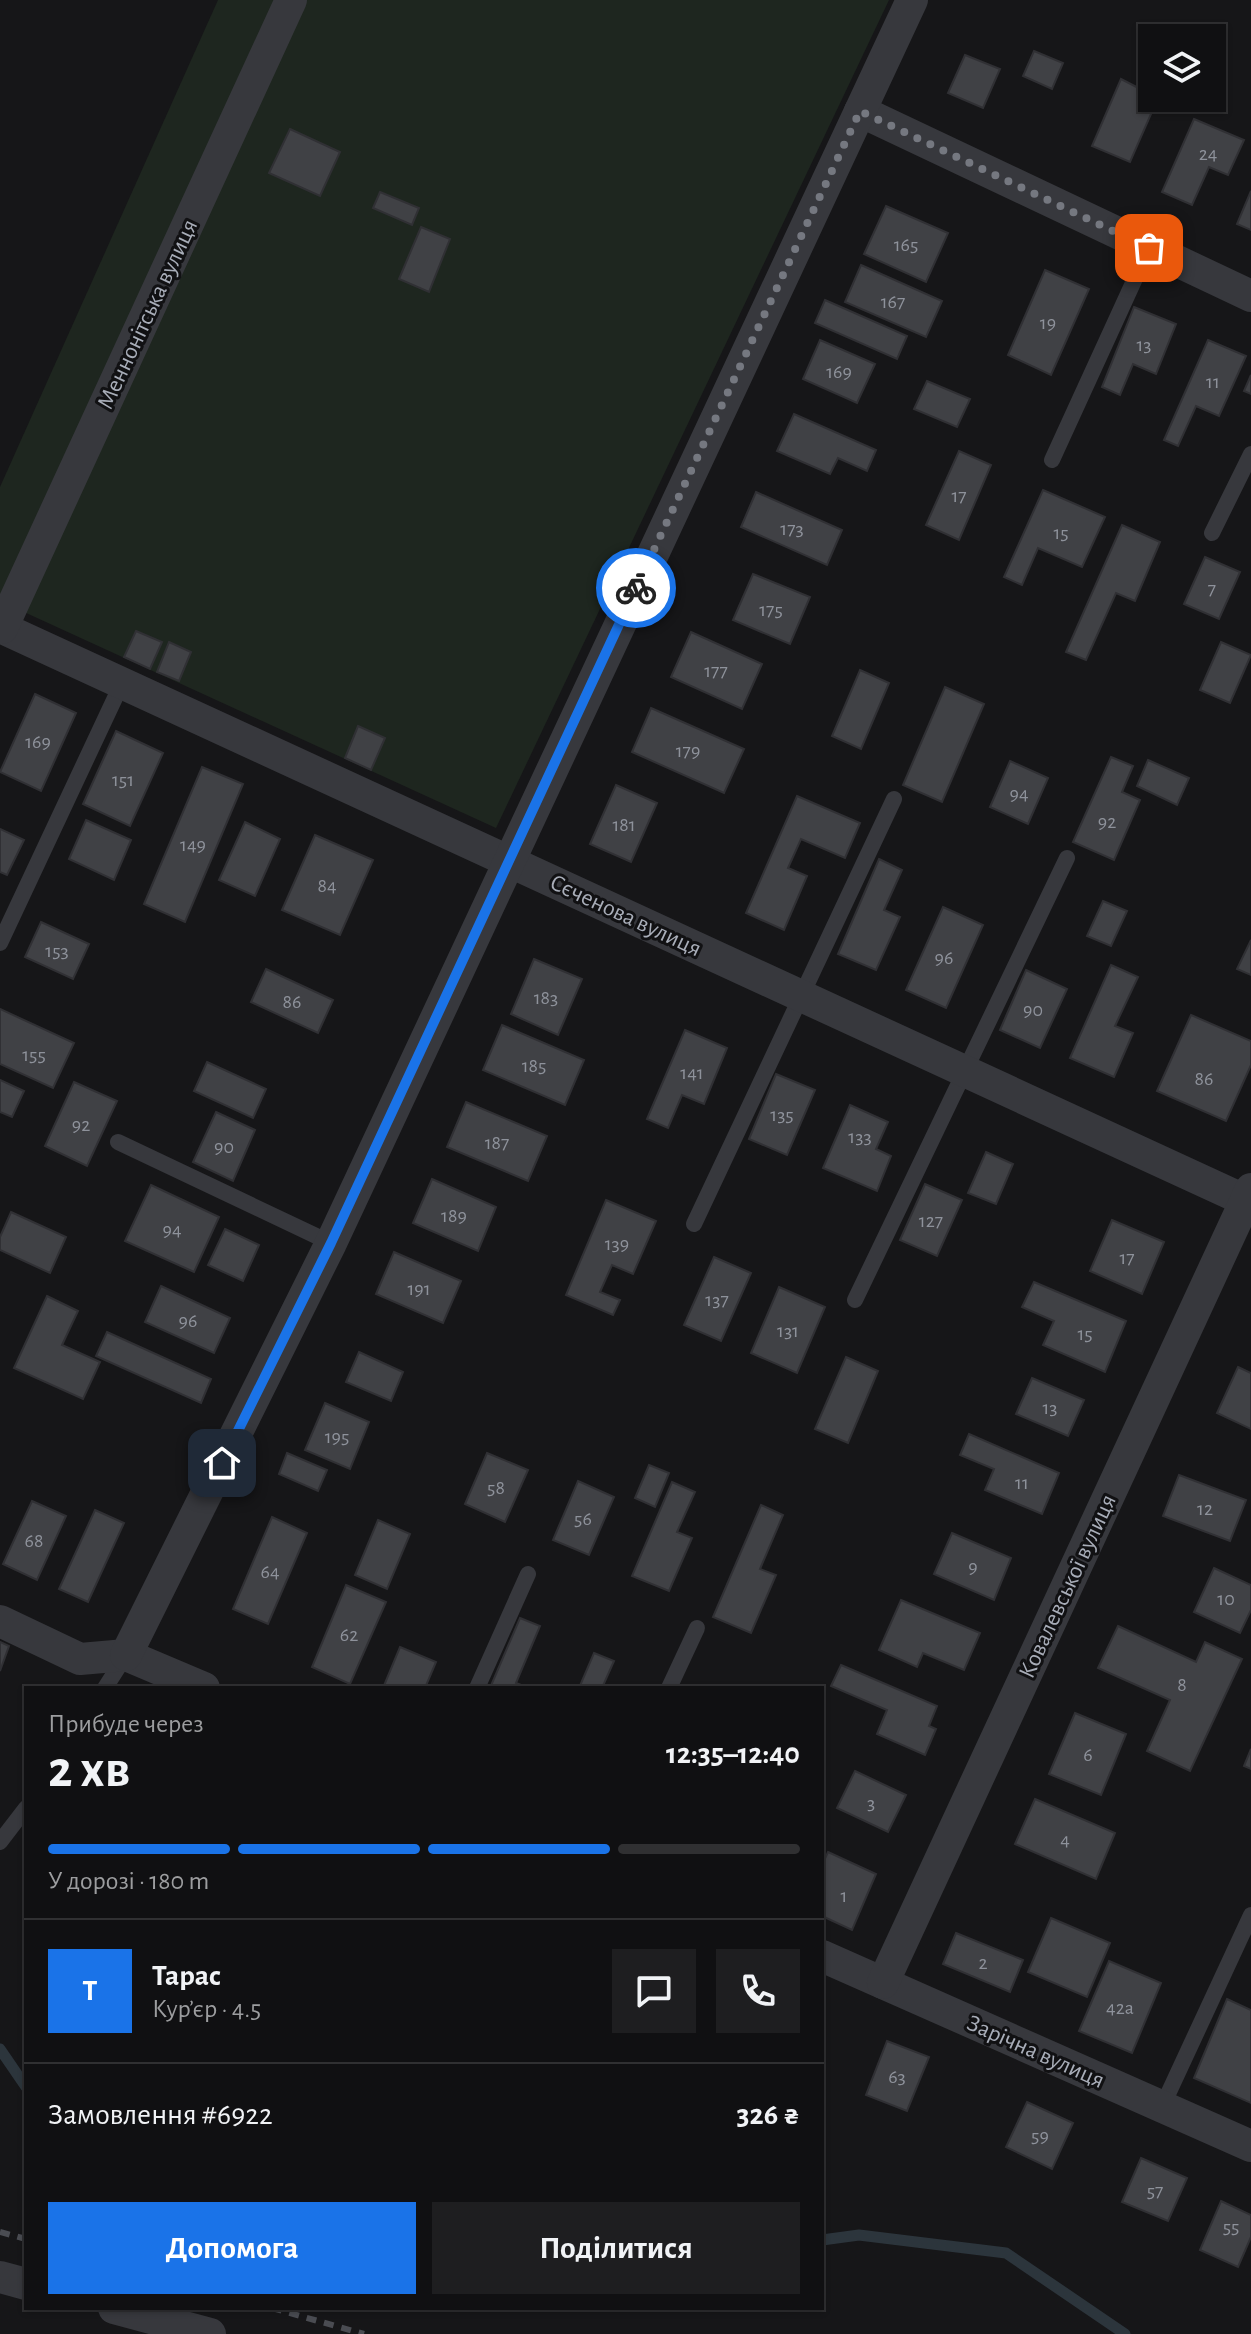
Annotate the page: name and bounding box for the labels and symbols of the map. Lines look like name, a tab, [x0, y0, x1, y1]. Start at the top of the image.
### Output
house number: 24	[1199, 144, 1217, 164]
pin	[1115, 214, 1183, 282]
street label: Меннонітська вулиця	[93, 216, 202, 413]
house number: 165	[894, 235, 918, 255]
house number: 167	[881, 292, 905, 312]
house number: 19	[1040, 313, 1056, 333]
house number: 13	[1136, 335, 1152, 355]
house number: 169	[826, 362, 852, 382]
house number: 11	[1206, 372, 1220, 392]
house number: 17	[951, 486, 967, 506]
house number: 173	[780, 519, 804, 539]
house number: 15	[1053, 523, 1069, 543]
courier	[596, 548, 676, 628]
house number: 7	[1208, 579, 1216, 599]
house number: 175	[759, 600, 783, 620]
house number: 177	[704, 661, 728, 681]
house number: 169	[25, 732, 51, 752]
house number: 179	[676, 741, 700, 761]
house number: 151	[112, 770, 134, 790]
house number: 94	[1009, 784, 1029, 804]
house number: 92	[1098, 812, 1116, 832]
house number: 181	[612, 815, 636, 835]
house number: 149	[180, 835, 206, 855]
street label: Сєченова вулиця	[546, 870, 705, 961]
house number: 84	[317, 876, 337, 896]
house number: 153	[45, 941, 69, 961]
house number: 96	[935, 948, 953, 968]
house number: 183	[534, 988, 558, 1008]
house number: 86	[283, 992, 301, 1012]
house number: 90	[1023, 1000, 1043, 1020]
house number: 155	[22, 1045, 46, 1065]
house number: 185	[522, 1056, 546, 1076]
house number: 141	[680, 1063, 704, 1083]
house number: 86	[1195, 1069, 1213, 1089]
house number: 135	[770, 1105, 794, 1125]
house number: 92	[72, 1115, 90, 1135]
house number: 133	[848, 1127, 872, 1147]
house number: 187	[485, 1133, 509, 1153]
house number: 90	[214, 1137, 234, 1157]
house number: 189	[441, 1206, 467, 1226]
house number: 127	[919, 1211, 943, 1231]
house number: 94	[162, 1220, 182, 1240]
house number: 139	[605, 1234, 629, 1254]
house number: 17	[1119, 1248, 1135, 1268]
house number: 191	[407, 1279, 431, 1299]
house number: 137	[705, 1290, 729, 1310]
house number: 96	[179, 1311, 197, 1331]
house number: 131	[777, 1321, 799, 1341]
house number: 15	[1077, 1324, 1093, 1344]
house number: 13	[1042, 1398, 1058, 1418]
house number: 195	[325, 1427, 349, 1447]
pin	[188, 1429, 256, 1497]
house number: 11	[1015, 1473, 1029, 1493]
house number: 58	[487, 1478, 505, 1498]
street label: Ковалевської вулиця	[1015, 1491, 1121, 1682]
house number: 12	[1197, 1499, 1213, 1519]
house number: 56	[574, 1509, 592, 1529]
house number: 68	[25, 1531, 43, 1551]
house number: 9	[968, 1557, 978, 1577]
house number: 64	[260, 1562, 280, 1582]
house number: 10	[1217, 1589, 1235, 1609]
house number: 62	[340, 1625, 358, 1645]
house number: 8	[1177, 1675, 1187, 1695]
house number: 6	[1083, 1745, 1093, 1765]
house number: 3	[867, 1793, 875, 1813]
house number: 4	[1060, 1830, 1070, 1850]
house number: 1	[841, 1886, 847, 1906]
house number: 2	[978, 1953, 988, 1973]
house number: 42а	[1106, 1998, 1134, 2018]
street label: Зарічна вулиця	[963, 2011, 1108, 2093]
house number: 63	[888, 2067, 906, 2087]
house number: 59	[1031, 2126, 1049, 2146]
house number: 57	[1147, 2181, 1163, 2201]
house number: 55	[1223, 2217, 1239, 2237]

